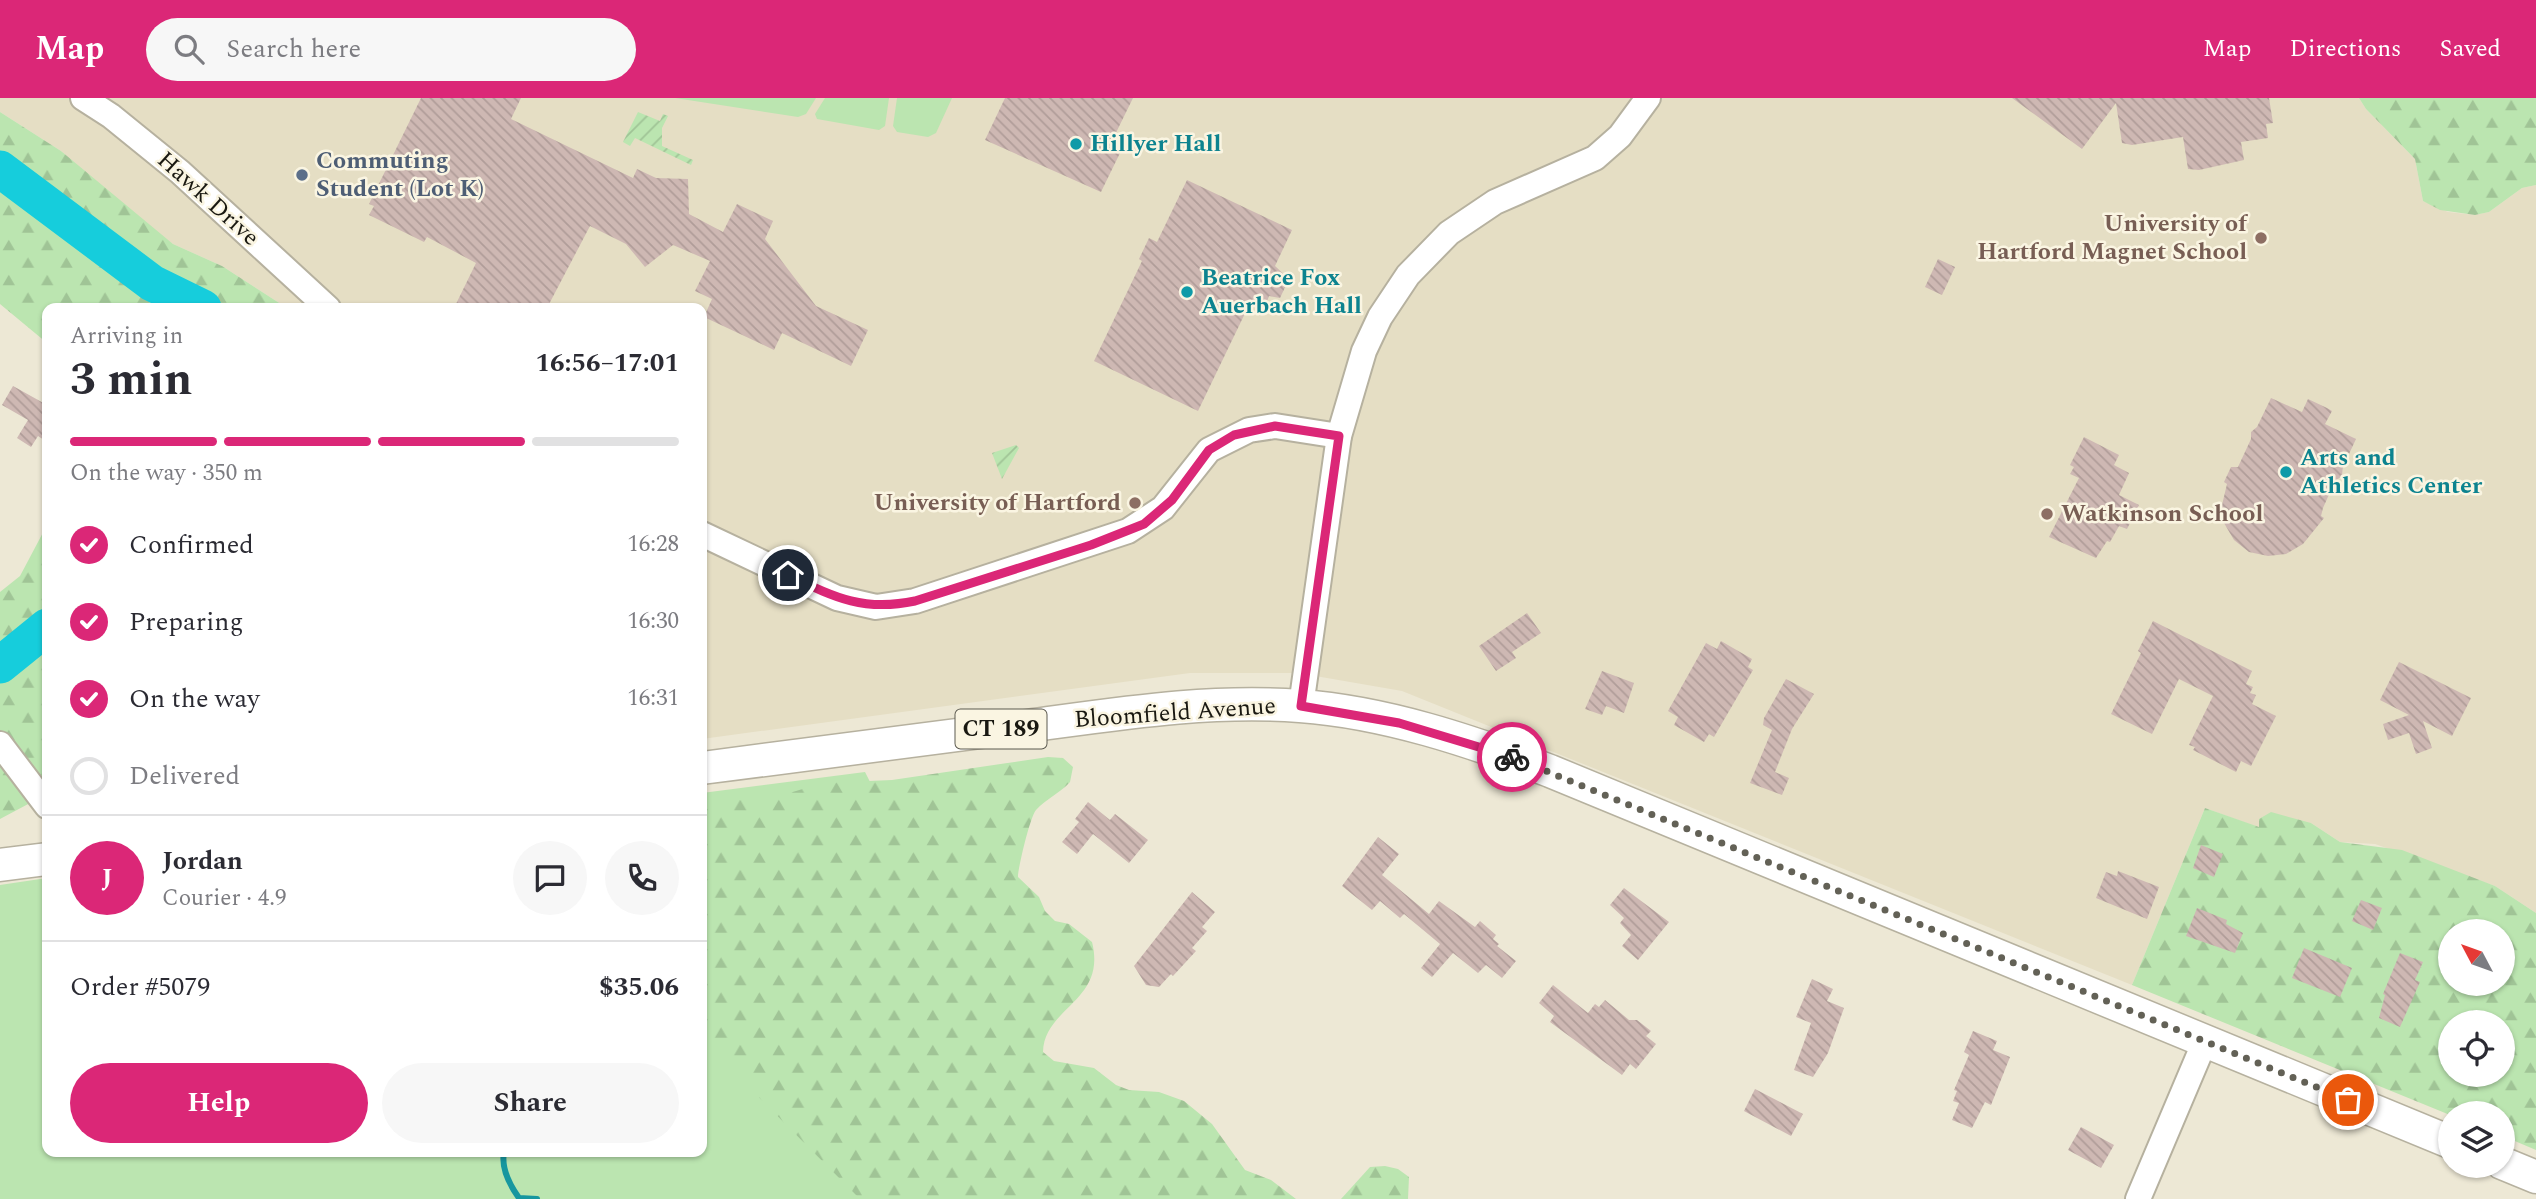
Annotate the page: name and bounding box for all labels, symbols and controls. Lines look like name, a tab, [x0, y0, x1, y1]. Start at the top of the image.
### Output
search box	[146, 18, 636, 81]
text: Map	[35, 24, 104, 74]
text: Search here	[226, 29, 361, 69]
icon: search	[170, 30, 208, 68]
text: Map	[2203, 31, 2251, 67]
text: Directions	[2289, 31, 2401, 67]
text: Saved	[2439, 31, 2501, 67]
place label: Hillyer Hall	[1090, 126, 1222, 162]
marker: Hillyer Hall	[1068, 136, 1084, 152]
street label: Hawk Drive	[149, 143, 267, 255]
place label: Commuting Student (Lot K)	[316, 143, 484, 207]
marker: Commuting Student (Lot K)	[294, 167, 310, 183]
place label: University of Hartford Magnet School	[1977, 206, 2249, 270]
marker: University of Hartford Magnet School	[2253, 230, 2269, 246]
place label: Beatrice Fox Auerbach Hall	[1201, 260, 1362, 324]
marker: Beatrice Fox Auerbach Hall	[1179, 284, 1195, 300]
text: Arriving in	[70, 319, 183, 354]
text: 16:56–17:01	[535, 343, 679, 383]
text: 3 min	[70, 345, 192, 415]
place label: Arts and Athletics Center	[2300, 440, 2483, 504]
text: On the way · 350 m	[70, 456, 263, 491]
marker: Arts and Athletics Center	[2278, 464, 2294, 480]
place label: University of Hartford	[874, 485, 1121, 521]
marker: University of Hartford	[1127, 495, 1143, 511]
place label: Watkinson School	[2061, 496, 2263, 532]
marker: Watkinson School	[2039, 506, 2055, 522]
text: Confirmed	[129, 525, 254, 565]
icon: check	[70, 526, 108, 564]
text: 16:28	[627, 527, 679, 562]
pin	[758, 545, 818, 605]
icon: home	[769, 556, 807, 594]
text: Preparing	[129, 602, 243, 642]
icon: check	[70, 603, 108, 641]
text: 16:30	[627, 604, 679, 639]
text: On the way	[129, 679, 260, 719]
icon: check	[70, 680, 108, 718]
text: 16:31	[627, 681, 679, 716]
street label: Bloomfield Avenue	[1073, 688, 1277, 738]
road number: CT 189	[956, 709, 1046, 748]
courier	[1477, 722, 1547, 792]
icon: bike	[1493, 738, 1531, 776]
text: Delivered	[129, 756, 240, 796]
text: Jordan	[162, 841, 243, 881]
button: chat	[513, 841, 587, 915]
button: phone	[605, 841, 679, 915]
text: J	[101, 858, 113, 898]
text: Courier · 4.9	[162, 881, 287, 916]
north arrow	[2438, 919, 2515, 996]
map controls	[2438, 919, 2515, 1178]
text: Order #5079	[70, 967, 210, 1007]
text: $35.06	[599, 967, 679, 1007]
button: locate	[2438, 1010, 2515, 1087]
button: Help	[70, 1063, 368, 1143]
button: Share	[382, 1063, 679, 1143]
pin	[2318, 1070, 2378, 1130]
icon: bag	[2329, 1081, 2367, 1119]
button: layers	[2438, 1101, 2515, 1178]

